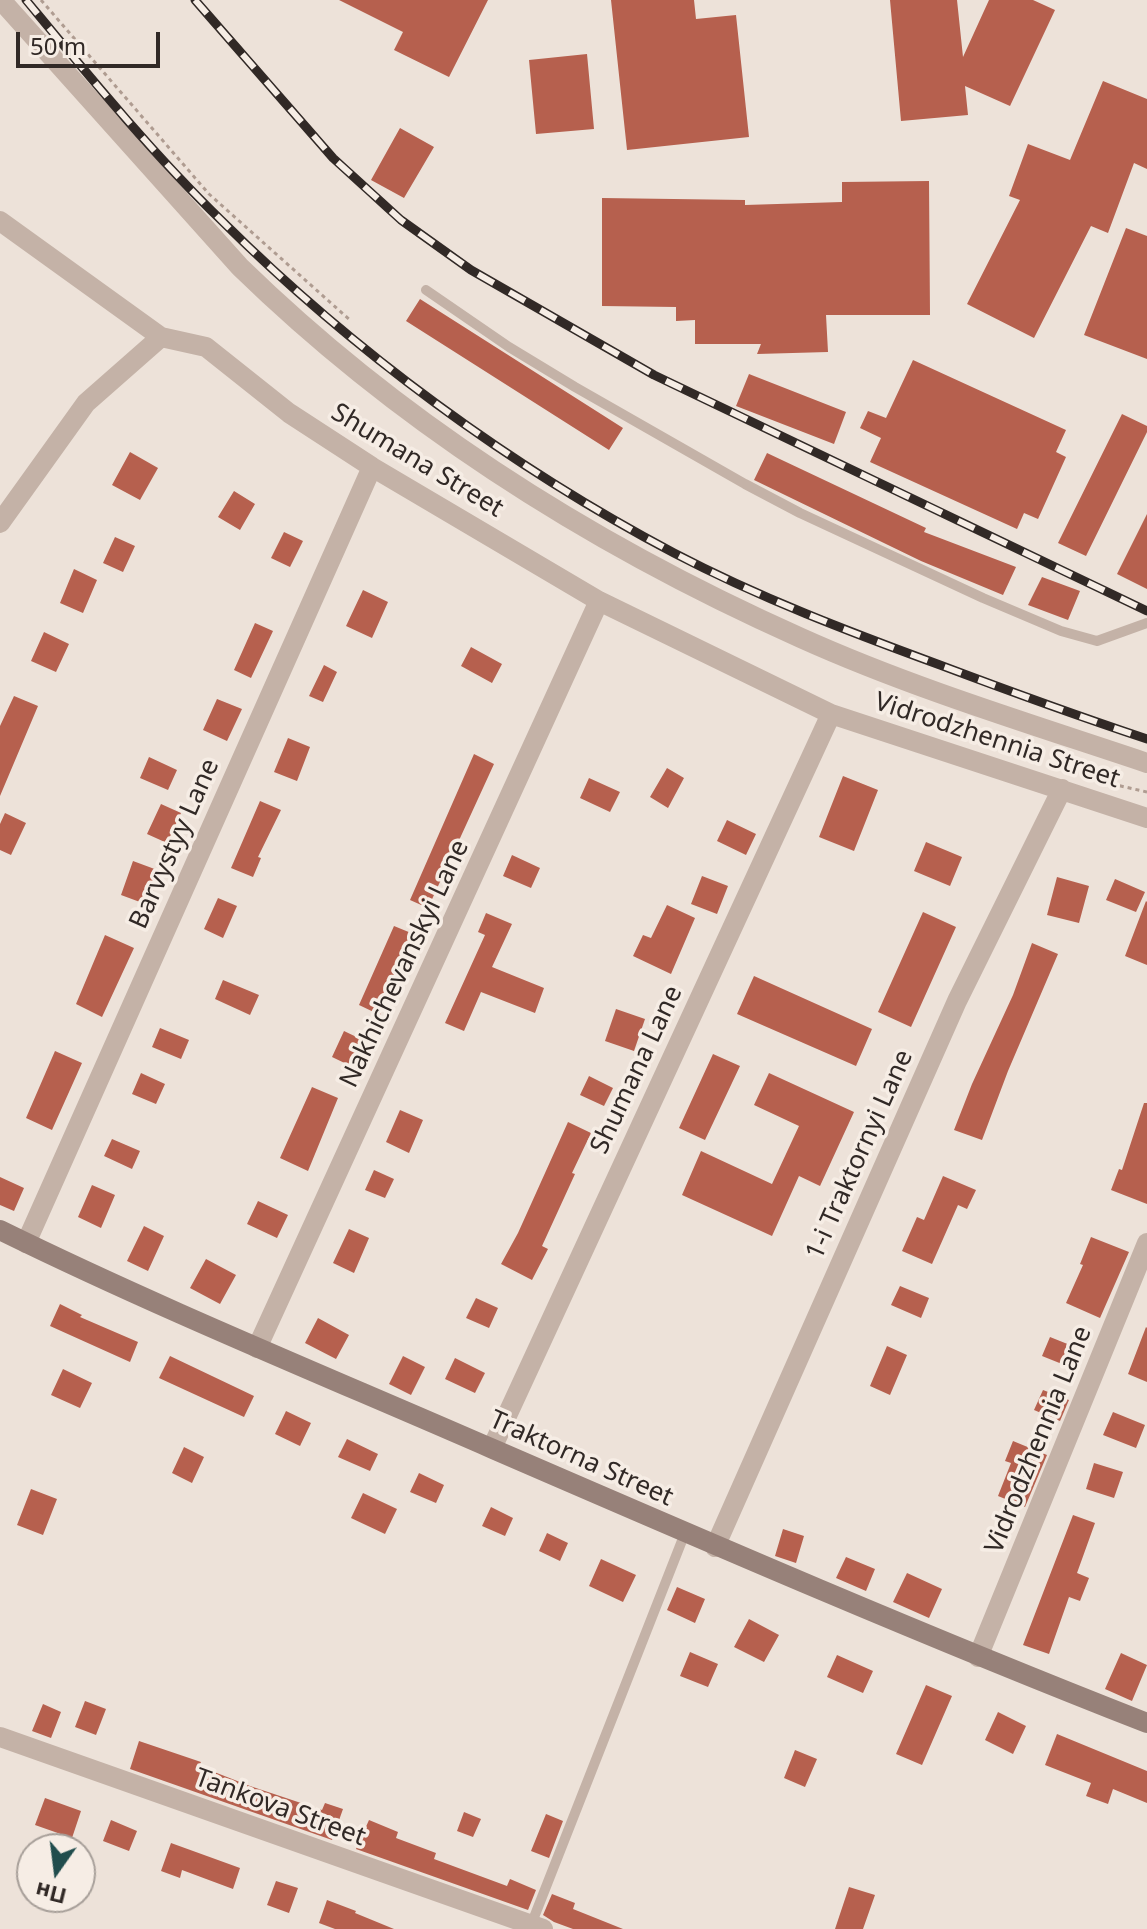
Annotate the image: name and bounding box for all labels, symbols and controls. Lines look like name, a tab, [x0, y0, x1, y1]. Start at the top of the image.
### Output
scale bar	[20, 16, 164, 66]
text: 50 m	[30, 29, 86, 62]
street label: Shumana Street	[325, 397, 509, 525]
street label: Vidrodzhennia Street	[870, 687, 1124, 795]
street label: Barvystyy Lane	[124, 754, 226, 934]
street label: Nakhichevanskyi Lane	[334, 835, 476, 1093]
street label: Shumana Lane	[584, 981, 690, 1159]
street label: 1-i Traktornyi Lane	[800, 1045, 920, 1265]
street label: Vidrodzhennia Lane	[979, 1322, 1099, 1558]
street label: Traktorna Street	[484, 1405, 678, 1513]
street label: Tankova Street	[190, 1763, 370, 1853]
north arrow	[16, 1833, 96, 1913]
text: Пн	[32, 1876, 69, 1913]

